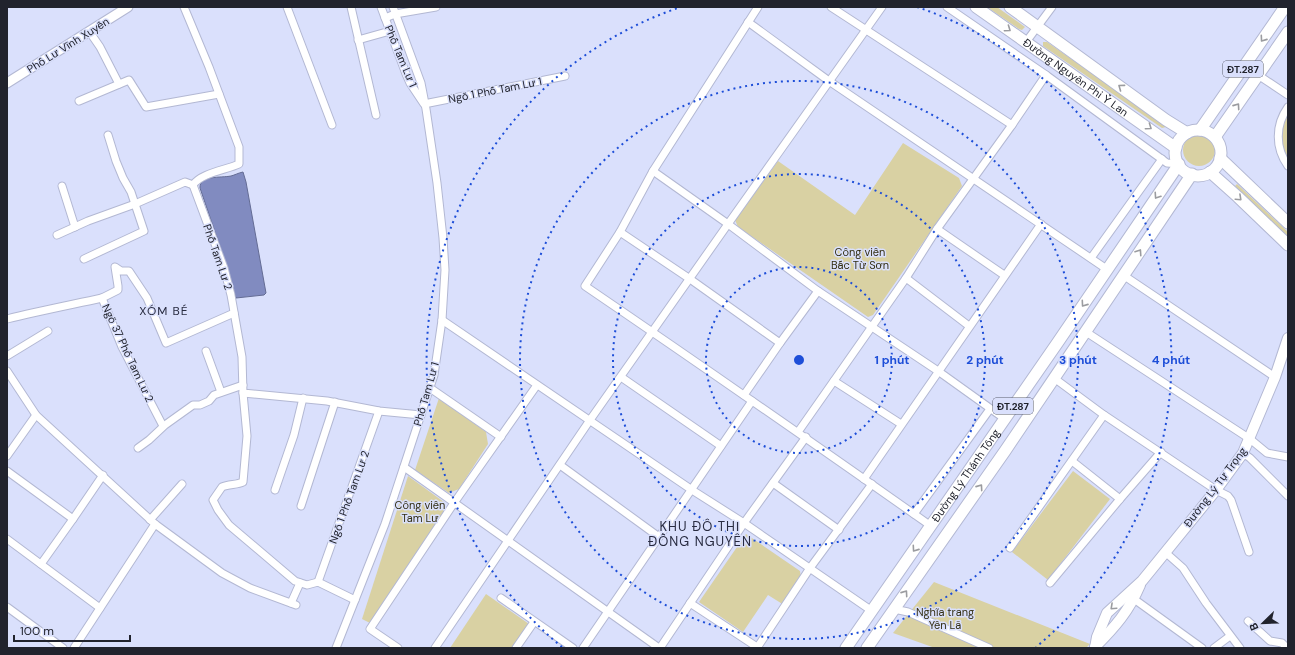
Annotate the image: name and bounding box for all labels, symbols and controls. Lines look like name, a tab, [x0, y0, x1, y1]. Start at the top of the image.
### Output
street label: Phố Lư Vĩnh Xuyên	[24, 14, 112, 76]
street label: Phố Tam Lư 1	[382, 23, 420, 89]
one-way arrow	[1003, 24, 1010, 31]
street label: Đường Nguyên Phi Ỷ Lan	[1020, 35, 1131, 119]
one-way arrow	[1260, 35, 1268, 42]
road number: ĐT.287	[1223, 61, 1263, 77]
street label: Ngõ 1 Phố Tam Lư 1	[447, 74, 543, 106]
one-way arrow	[1118, 84, 1125, 92]
one-way arrow	[1232, 103, 1239, 110]
one-way arrow	[1145, 122, 1152, 130]
one-way arrow	[1154, 192, 1162, 199]
one-way arrow	[1234, 193, 1242, 201]
street label: Phố Tam Lư 2	[200, 222, 236, 292]
park label: Công viên Bắc Từ Sơn	[831, 245, 889, 272]
one-way arrow	[1134, 249, 1141, 256]
one-way arrow	[1081, 300, 1089, 307]
street label: Ngõ 37 Phố Tam Lư 2	[99, 302, 157, 404]
district label: XÓM BÉ	[139, 303, 189, 319]
text: 1 phút	[874, 352, 910, 368]
text: 2 phút	[966, 352, 1004, 368]
text: 3 phút	[1059, 352, 1097, 368]
text: 4 phút	[1152, 352, 1190, 368]
centre of rings	[792, 353, 806, 367]
street label: Phố Tam Lư 1	[410, 360, 442, 428]
road number: ĐT.287	[993, 398, 1033, 414]
street label: Đường Lý Thánh Tông	[928, 426, 1003, 525]
street label: Đường Lý Tự Trọng	[1180, 444, 1250, 530]
street label: Ngõ 1 Phố Tam Lư 2	[326, 449, 372, 545]
one-way arrow	[975, 484, 982, 491]
park label: Công viên Tam Lư	[395, 498, 445, 525]
district label: KHU ĐÔ THỊ ĐỒNG NGUYÊN	[648, 518, 752, 550]
one-way arrow	[912, 545, 920, 552]
one-way arrow	[900, 590, 908, 597]
one-way arrow	[1110, 602, 1118, 610]
north arrow	[1243, 603, 1283, 643]
park label: Nghĩa trang Yên Lã	[916, 605, 974, 632]
scale bar	[14, 617, 130, 643]
text: B	[1246, 621, 1262, 633]
text: 100 m	[20, 623, 54, 639]

